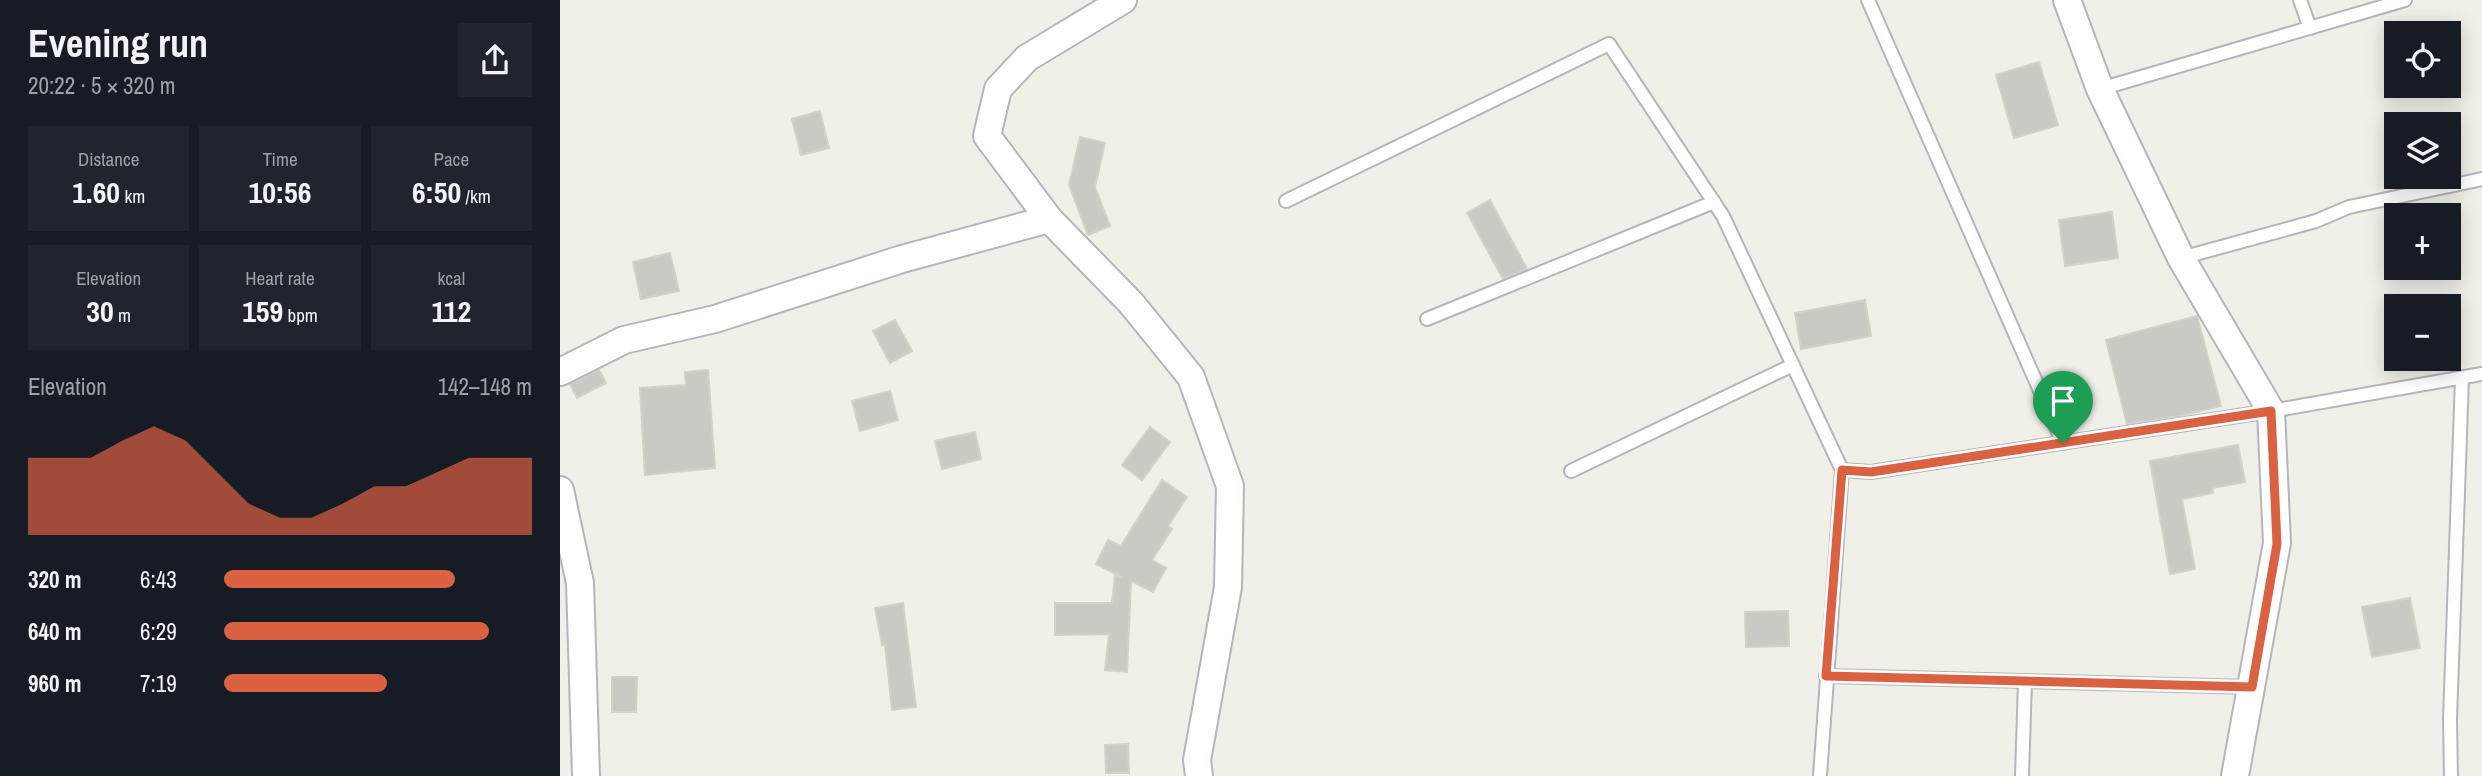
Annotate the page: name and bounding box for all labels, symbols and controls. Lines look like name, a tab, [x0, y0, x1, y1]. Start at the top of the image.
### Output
text: Evening run	[28, 18, 208, 69]
map controls	[2384, 21, 2461, 371]
button: locate	[2384, 21, 2461, 98]
button: share	[458, 23, 532, 97]
text: 20:22 · 5 × 320 m	[28, 70, 175, 101]
button: layers	[2384, 112, 2461, 189]
text: Distance	[78, 146, 139, 172]
text: Time	[262, 146, 298, 172]
text: Pace	[434, 146, 469, 172]
text: 1.60	[72, 172, 120, 212]
text: 10:56	[249, 172, 311, 212]
text: 6:50	[412, 172, 461, 212]
text: km	[120, 183, 145, 209]
text: /km	[461, 183, 491, 209]
button: +	[2384, 203, 2461, 280]
text: Elevation	[76, 265, 141, 291]
text: Heart rate	[245, 265, 315, 291]
text: kcal	[437, 265, 465, 291]
text: 30	[86, 291, 114, 331]
text: 159	[242, 291, 283, 331]
text: 112	[431, 291, 471, 331]
button: −	[2384, 294, 2461, 371]
text: m	[114, 302, 131, 328]
text: bpm	[283, 302, 318, 328]
text: Elevation	[28, 371, 107, 402]
text: 142–148 m	[438, 371, 532, 402]
pin	[2033, 371, 2093, 443]
icon: arrive	[2044, 382, 2082, 420]
text: 320 m	[28, 564, 81, 595]
text: 6:43	[140, 564, 177, 595]
text: 640 m	[28, 616, 81, 647]
text: 6:29	[140, 616, 177, 647]
text: 960 m	[28, 668, 81, 699]
text: 7:19	[140, 668, 177, 699]

